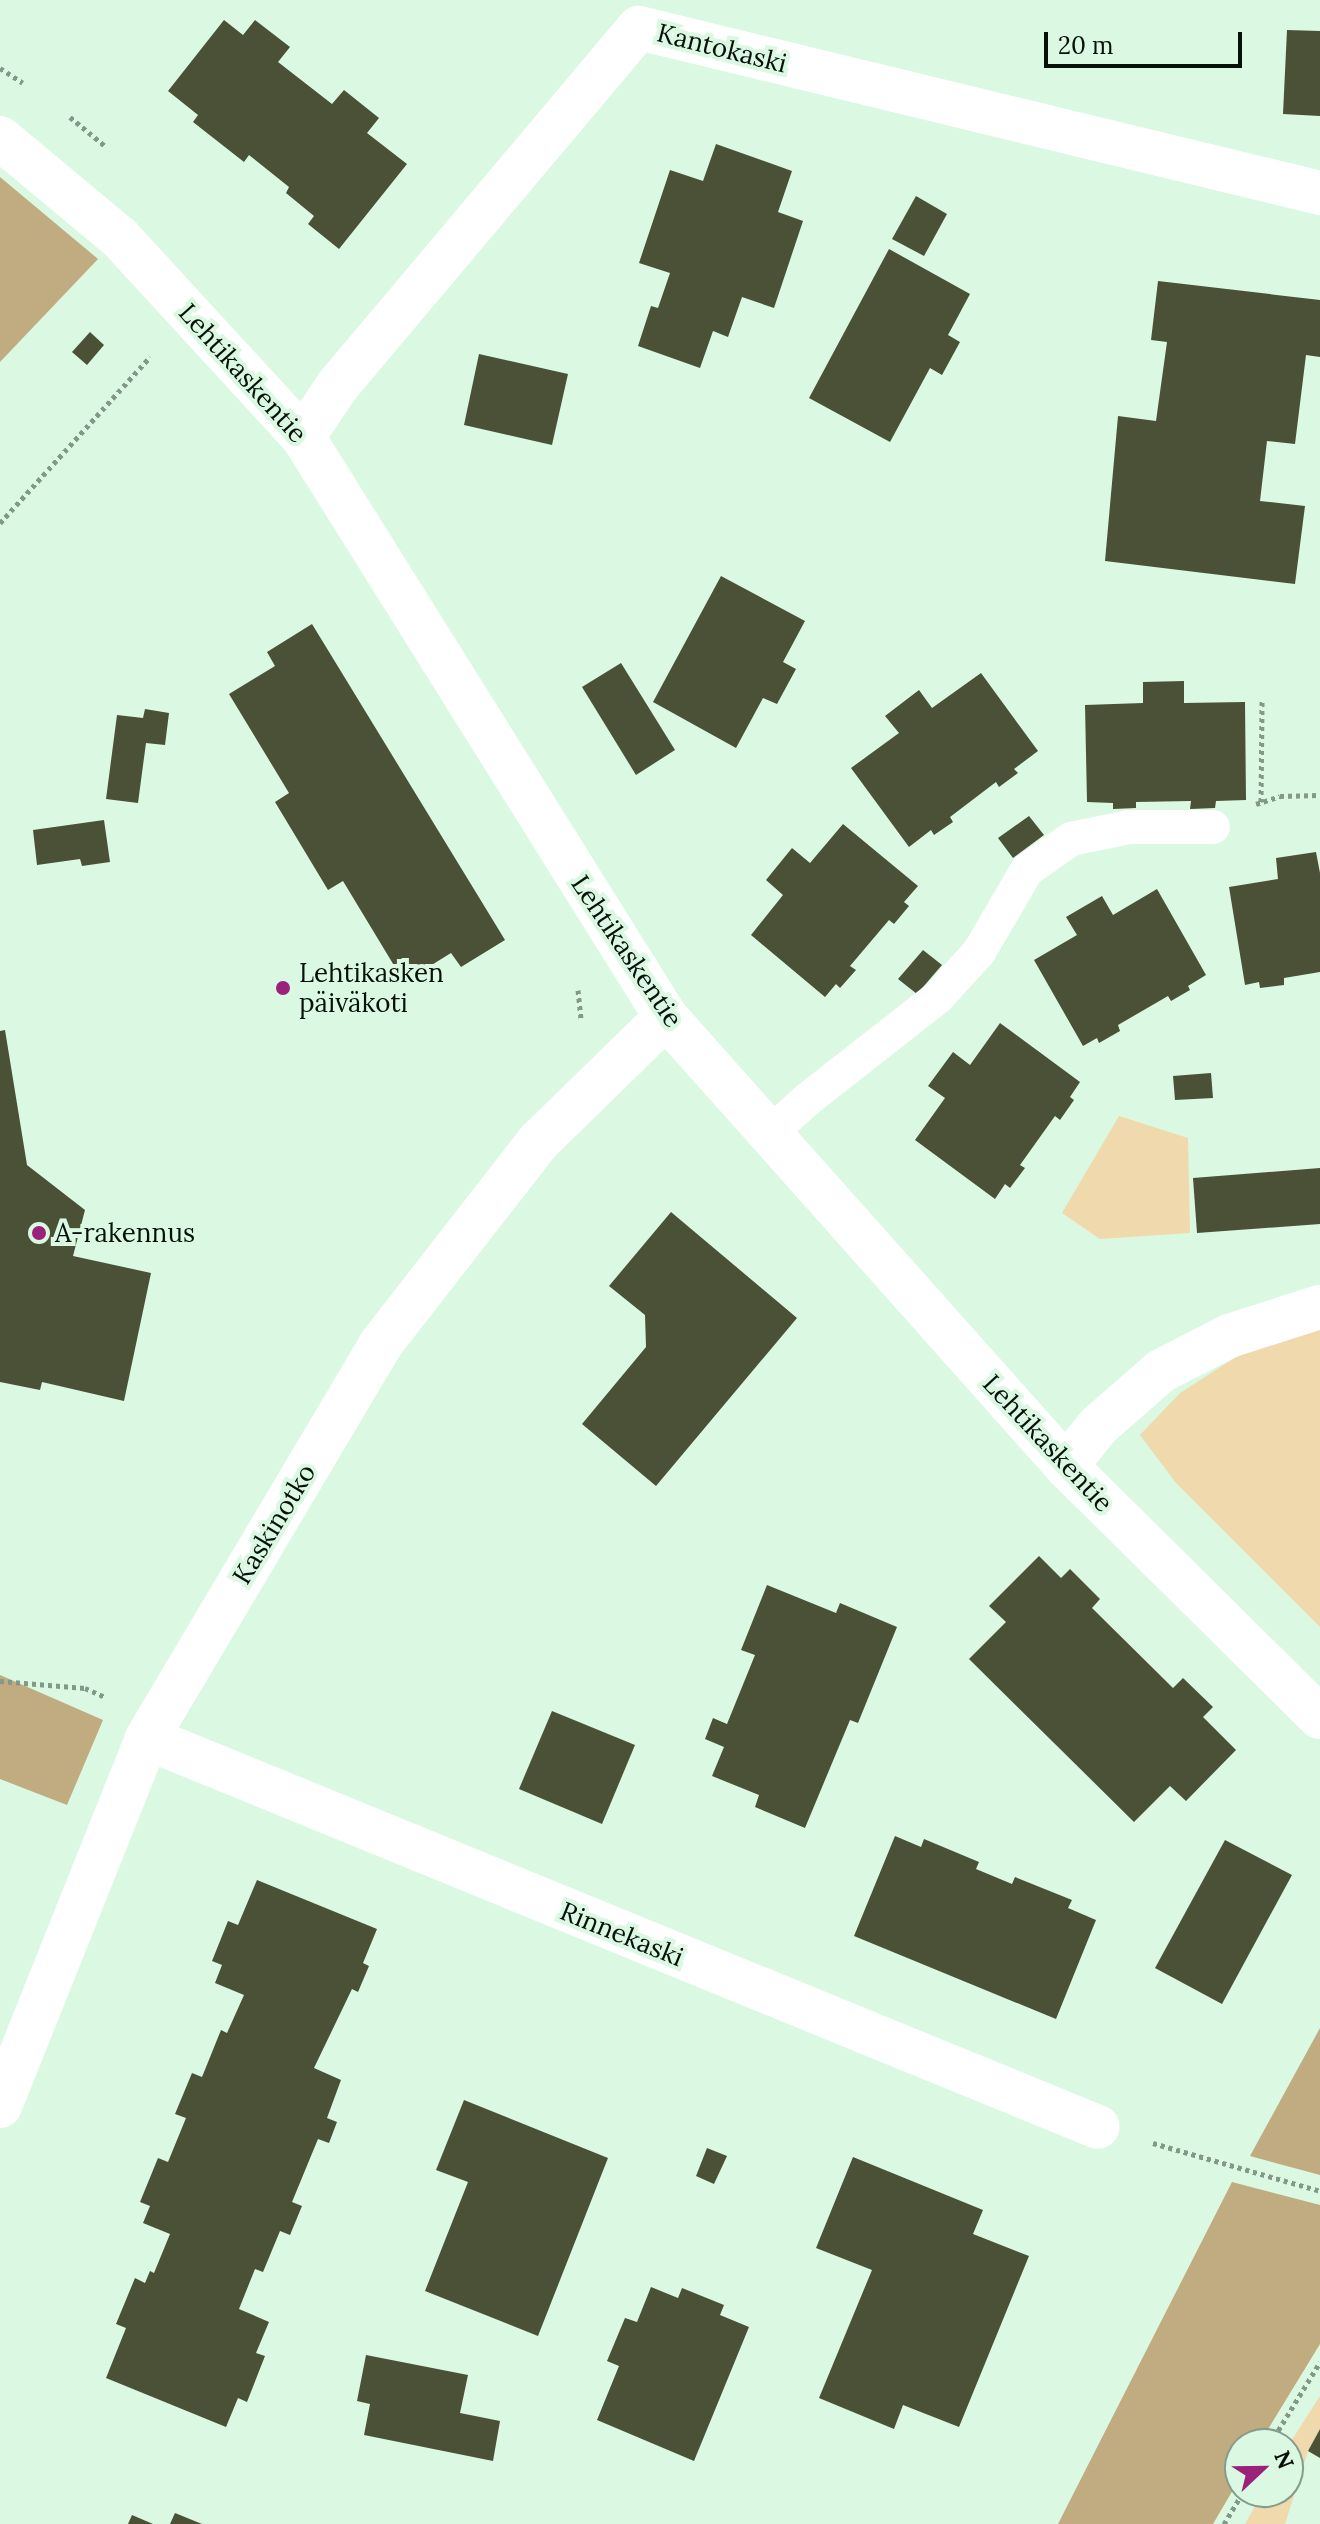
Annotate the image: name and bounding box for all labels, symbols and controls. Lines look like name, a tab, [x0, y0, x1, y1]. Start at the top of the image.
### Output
scale bar	[1048, 16, 1246, 66]
street label: Kantokaski	[654, 17, 790, 79]
text: 20 m	[1058, 30, 1114, 61]
street label: Lehtikaskentie	[172, 297, 314, 449]
street label: Lehtikaskentie	[565, 869, 689, 1033]
place label: Lehtikasken päiväkoti	[299, 957, 444, 1018]
marker: Lehtikasken päiväkoti	[274, 979, 292, 997]
place label: A-rakennus	[55, 1217, 195, 1249]
marker: A-rakennus	[30, 1224, 48, 1242]
street label: Lehtikaskentie	[977, 1368, 1119, 1518]
street label: Kaskinotko	[226, 1458, 322, 1590]
street label: Rinnekaski	[556, 1895, 688, 1973]
north arrow	[1224, 2428, 1304, 2508]
text: N	[1268, 2447, 1301, 2473]

